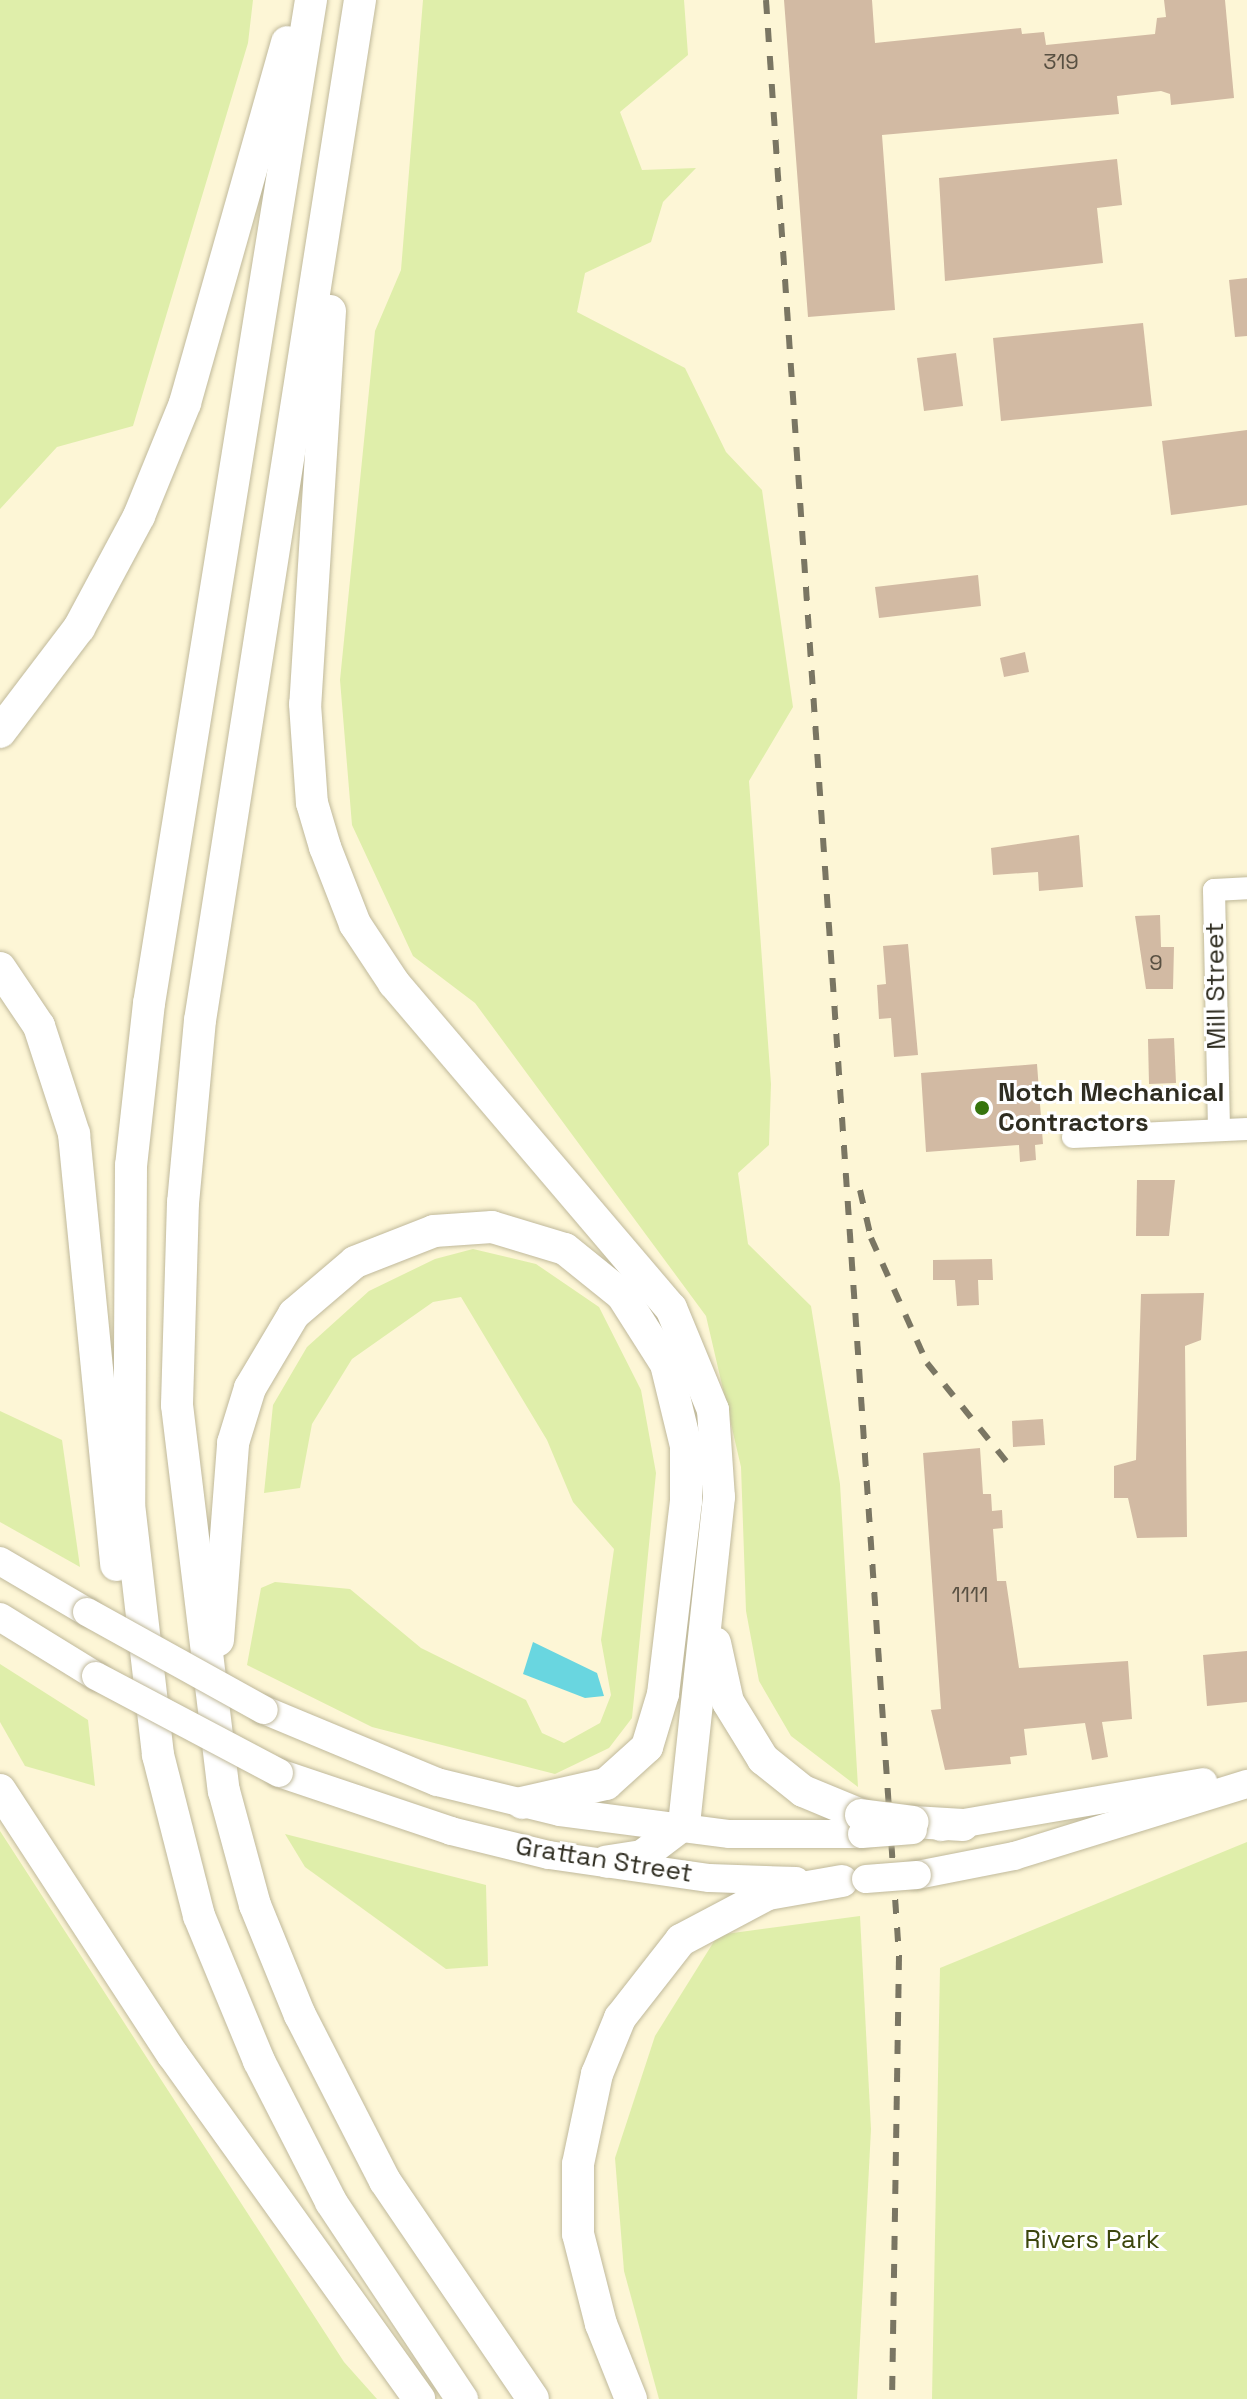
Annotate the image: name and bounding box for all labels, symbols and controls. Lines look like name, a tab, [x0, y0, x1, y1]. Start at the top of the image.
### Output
house number: 319	[1043, 49, 1079, 75]
street label: Mill Street	[1199, 922, 1233, 1050]
house number: 9	[1149, 950, 1163, 976]
place label: Notch Mechanical Contractors	[998, 1077, 1224, 1138]
marker: Notch Mechanical Contractors	[973, 1099, 991, 1117]
house number: 1111	[952, 1582, 988, 1608]
street label: Grattan Street	[513, 1831, 695, 1889]
park label: Rivers Park	[1024, 2224, 1160, 2256]

